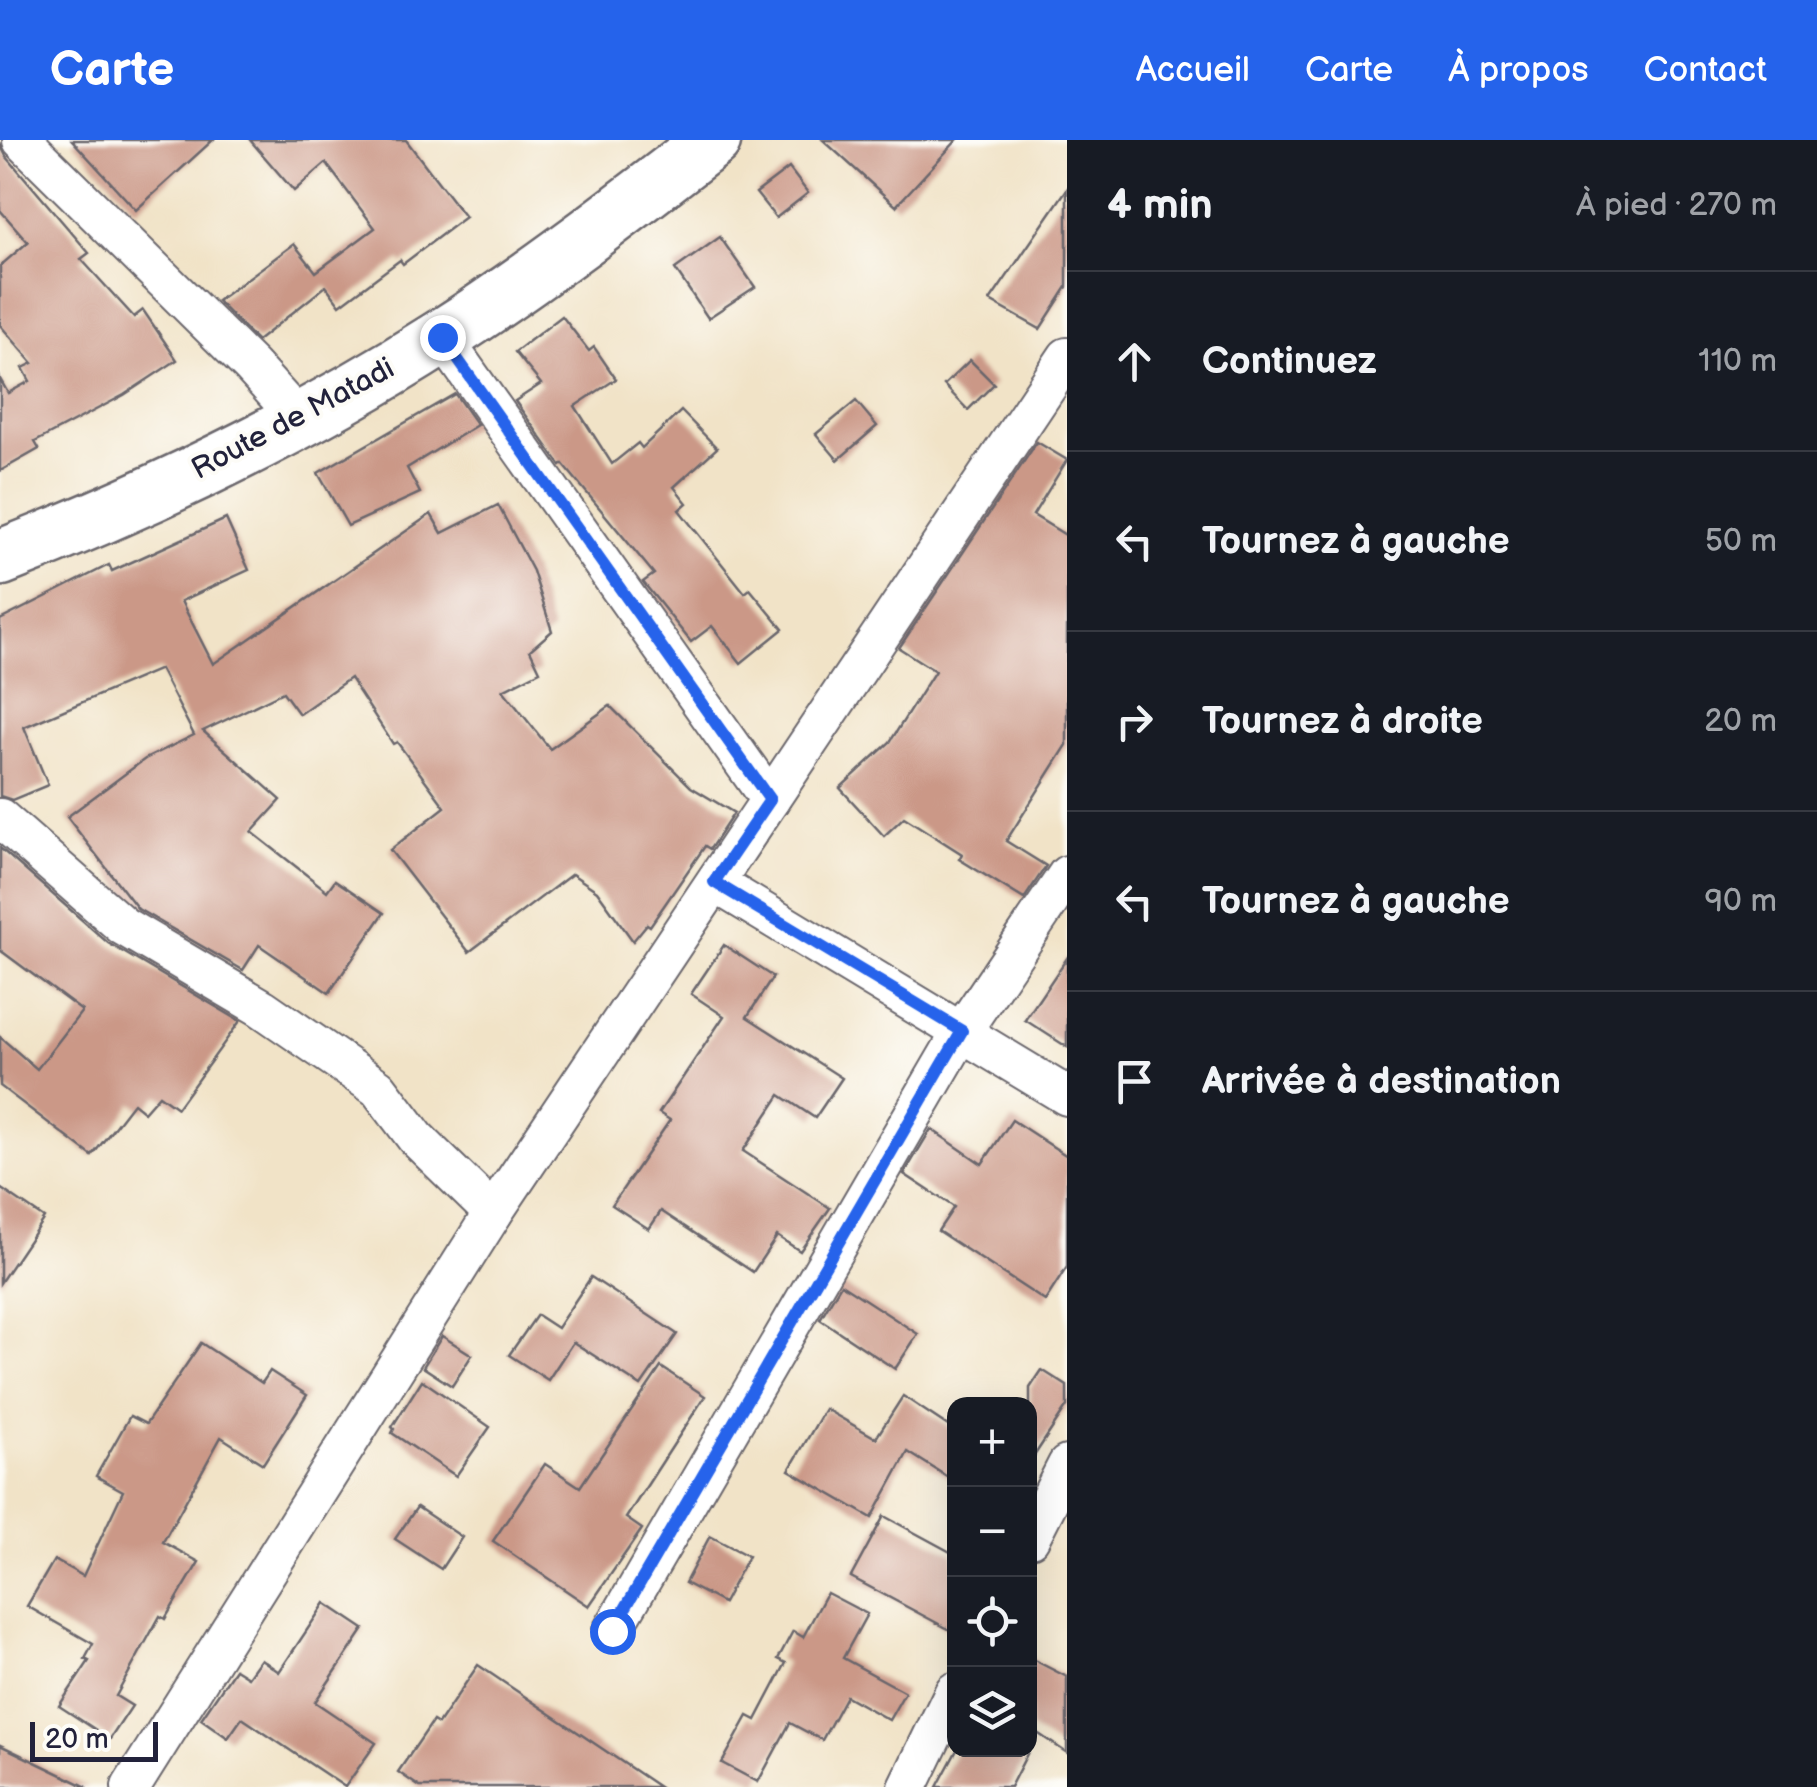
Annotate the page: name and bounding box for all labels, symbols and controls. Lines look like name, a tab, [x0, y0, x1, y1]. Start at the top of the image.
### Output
text: Carte	[50, 42, 174, 99]
text: Accueil	[1136, 49, 1250, 92]
text: Carte	[1305, 49, 1393, 92]
text: À propos	[1448, 49, 1589, 92]
text: Contact	[1644, 49, 1767, 92]
text: 4 min	[1107, 180, 1213, 231]
text: À pied · 270 m	[1576, 186, 1777, 225]
route end	[420, 315, 466, 361]
icon: ahead	[1107, 334, 1162, 389]
text: Continuez	[1202, 339, 1377, 384]
text: 110 m	[1698, 342, 1777, 381]
street label: Route de Matadi	[185, 350, 401, 488]
icon: left	[1107, 514, 1162, 569]
text: Tournez à gauche	[1202, 519, 1510, 564]
text: 50 m	[1705, 522, 1777, 561]
icon: right	[1107, 694, 1162, 749]
text: Tournez à droite	[1202, 699, 1483, 744]
text: 20 m	[1704, 702, 1777, 741]
icon: left	[1107, 874, 1162, 929]
text: Tournez à gauche	[1202, 879, 1510, 924]
text: 90 m	[1705, 882, 1777, 921]
icon: arrive	[1107, 1054, 1162, 1109]
text: Arrivée à destination	[1202, 1059, 1561, 1104]
map controls	[947, 1397, 1037, 1757]
button: +	[947, 1397, 1037, 1487]
button: −	[947, 1487, 1037, 1577]
button: locate	[947, 1577, 1037, 1667]
route start	[590, 1609, 636, 1655]
button: layers	[947, 1667, 1037, 1757]
scale bar	[30, 1717, 158, 1762]
text: 20 m	[45, 1723, 109, 1756]

